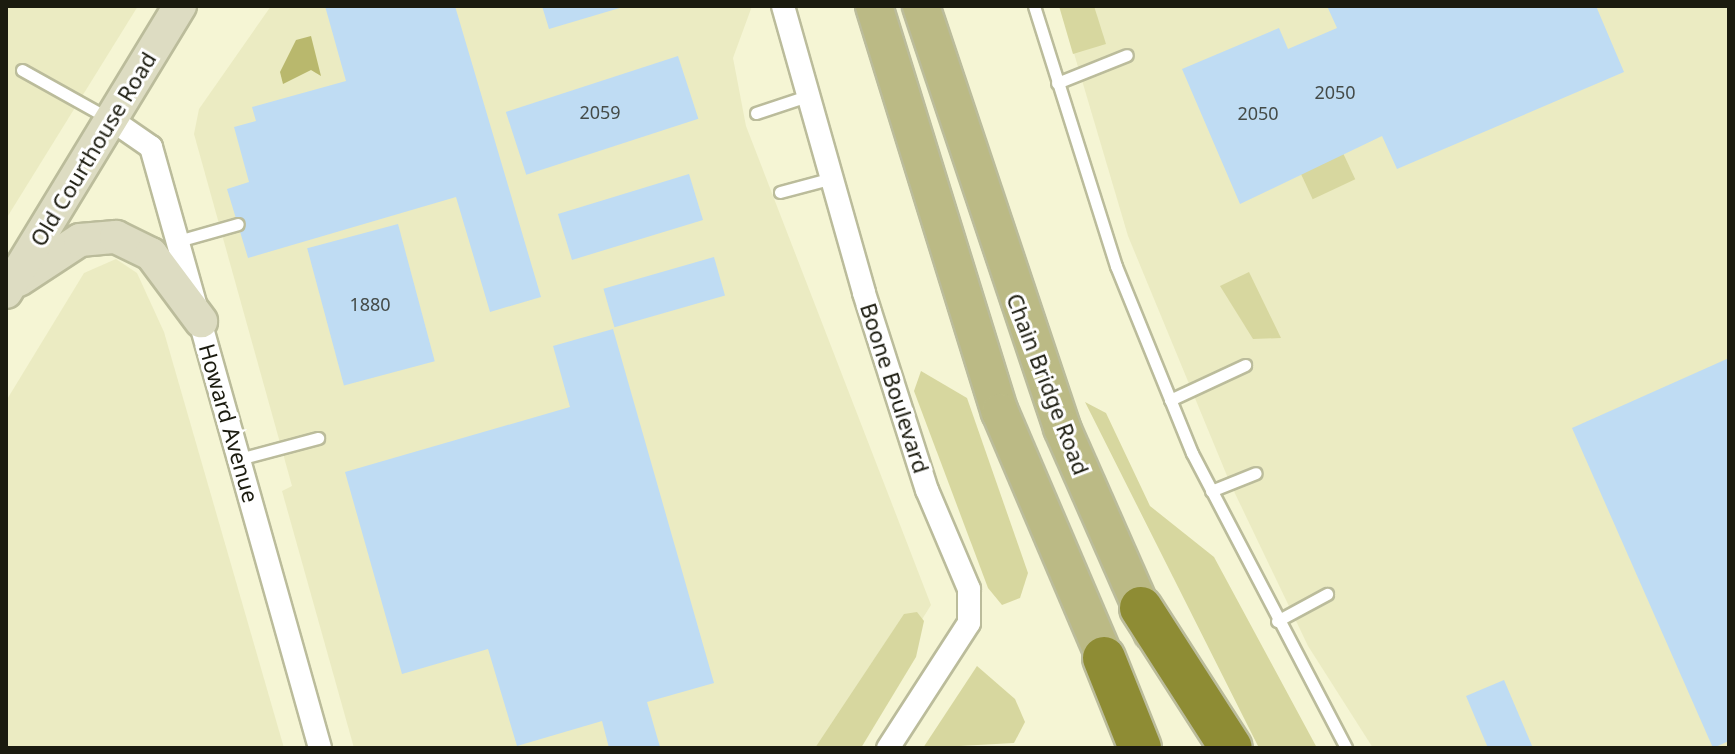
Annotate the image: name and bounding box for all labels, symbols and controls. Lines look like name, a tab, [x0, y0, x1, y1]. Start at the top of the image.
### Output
street label: Old Courthouse Road	[25, 47, 161, 251]
house number: 2050	[1314, 81, 1356, 103]
house number: 2059	[579, 101, 621, 123]
house number: 2050	[1237, 102, 1279, 124]
street label: Chain Bridge Road	[1001, 290, 1095, 478]
house number: 1880	[349, 293, 391, 315]
street label: Boone Boulevard	[855, 300, 935, 476]
street label: Howard Avenue	[194, 341, 264, 505]

